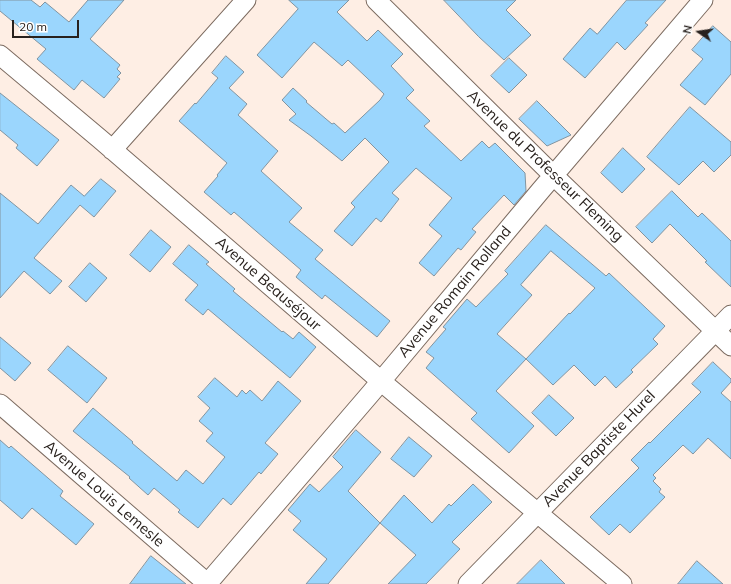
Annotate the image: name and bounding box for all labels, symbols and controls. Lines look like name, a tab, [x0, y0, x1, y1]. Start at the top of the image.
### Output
scale bar	[14, 12, 81, 38]
north arrow	[679, 12, 719, 52]
text: 20 m	[19, 19, 47, 34]
text: N	[680, 24, 695, 35]
street label: Avenue du Professeur Fleming	[463, 87, 627, 245]
street label: Avenue Romain Rolland	[395, 223, 515, 361]
street label: Avenue Beauséjour	[212, 233, 324, 335]
street label: Avenue Baptiste Hurel	[539, 387, 659, 511]
street label: Avenue Louis Lemesle	[40, 437, 168, 551]

